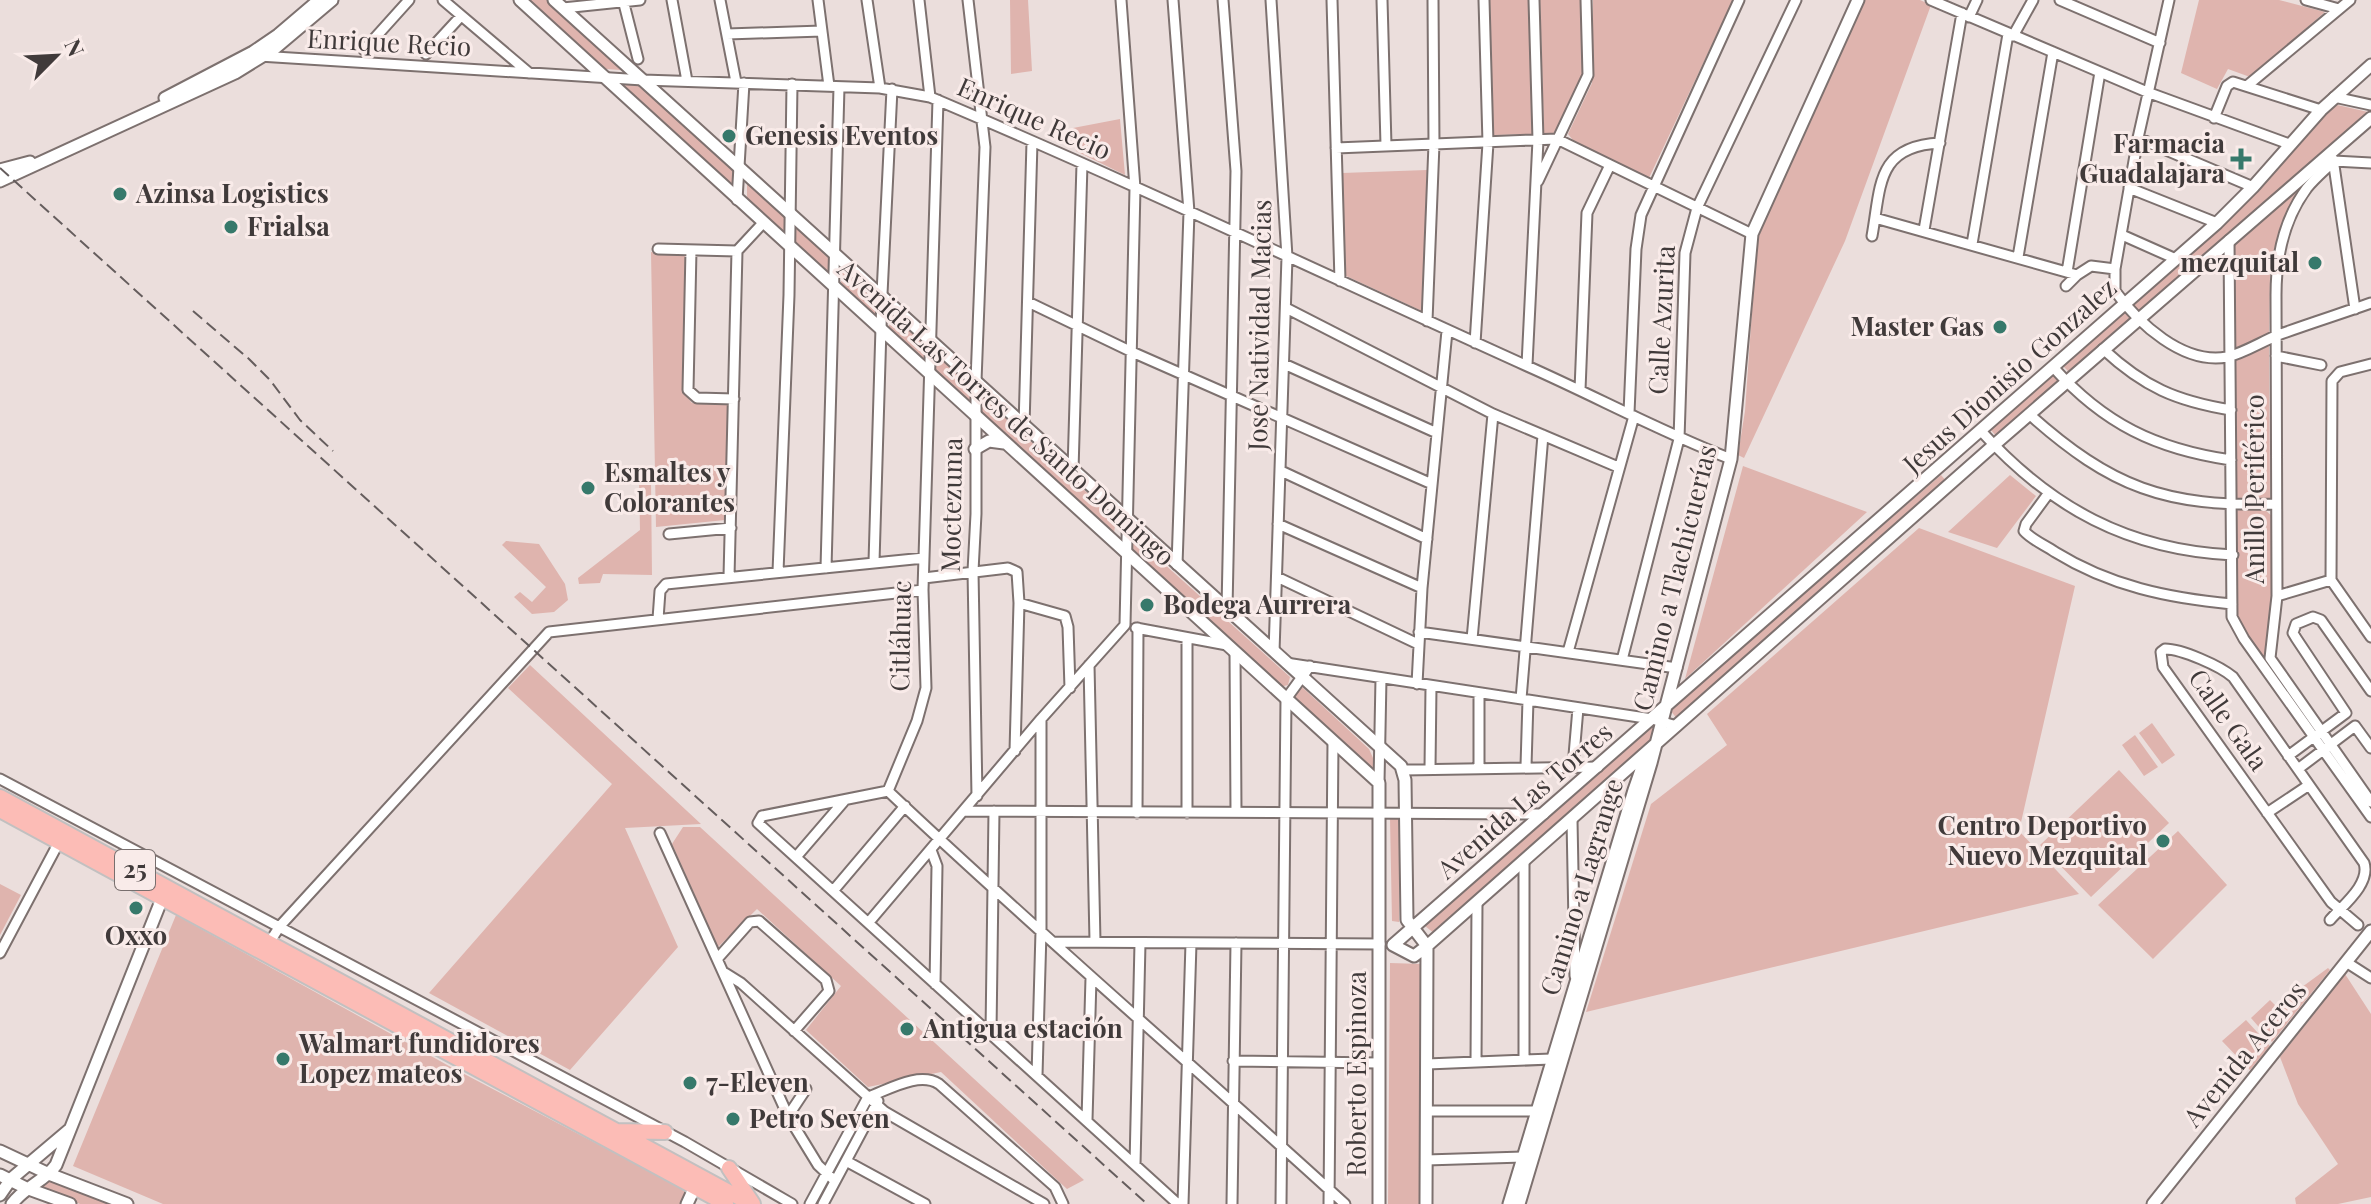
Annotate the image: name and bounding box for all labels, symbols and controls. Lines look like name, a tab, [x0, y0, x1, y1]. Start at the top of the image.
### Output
north arrow	[16, 16, 96, 96]
street label: Enrique Recio	[306, 20, 472, 63]
text: N	[58, 34, 92, 61]
street label: Enrique Recio	[952, 68, 1117, 167]
place label: Genesis Eventos	[745, 117, 938, 152]
place label: Farmacia Guadalajara	[2079, 125, 2226, 190]
marker: Genesis Eventos	[720, 127, 738, 145]
marker: Farmacia Guadalajara	[2232, 150, 2250, 168]
place label: Azinsa Logistics	[135, 175, 329, 210]
marker: Azinsa Logistics	[111, 185, 129, 203]
street label: Jose Natividad Macias	[1239, 199, 1278, 452]
place label: Frialsa	[247, 208, 330, 243]
marker: Frialsa	[222, 218, 240, 236]
street label: Calle Azurita	[1639, 244, 1682, 395]
place label: mezquital	[2180, 244, 2299, 279]
street label: Avenida Las Torres de Santo Domingo	[830, 250, 1183, 573]
marker: mezquital	[2306, 254, 2324, 272]
street label: Jesus Dionisio Gonzalez	[1894, 270, 2123, 481]
place label: Master Gas	[1850, 308, 1984, 343]
marker: Master Gas	[1991, 318, 2009, 336]
street label: Anillo Periférico	[2236, 394, 2271, 585]
street label: Moctezuma	[932, 437, 969, 573]
street label: Camino a Tlachicuerías	[1624, 441, 1724, 714]
place label: Esmaltes y Colorantes	[604, 454, 735, 519]
marker: Esmaltes y Colorantes	[579, 479, 597, 497]
street label: Citláhuac	[881, 580, 918, 692]
place label: Bodega Aurrera	[1163, 586, 1352, 621]
marker: Bodega Aurrera	[1138, 596, 1156, 614]
street label: Calle Gala	[2181, 661, 2277, 777]
street label: Avenida Las Torres	[1428, 714, 1619, 886]
street label: Camino a Lagrange	[1531, 774, 1630, 999]
place label: Centro Deportivo Nuevo Mezquital	[1938, 807, 2147, 872]
marker: Centro Deportivo Nuevo Mezquital	[2154, 832, 2172, 850]
road number: 25	[115, 850, 155, 890]
marker: Oxxo	[127, 899, 145, 917]
place label: Oxxo	[105, 917, 167, 952]
street label: Roberto Espinoza	[1338, 971, 1373, 1177]
street label: Avenida Aceros	[2174, 973, 2313, 1134]
place label: Antigua estación	[922, 1010, 1123, 1045]
marker: Antigua estación	[898, 1020, 916, 1038]
place label: Walmart fundidores Lopez mateos	[298, 1025, 540, 1090]
marker: Walmart fundidores Lopez mateos	[274, 1050, 292, 1068]
place label: 7-Eleven	[706, 1064, 809, 1099]
marker: 7-Eleven	[681, 1074, 699, 1092]
place label: Petro Seven	[749, 1100, 890, 1135]
marker: Petro Seven	[724, 1110, 742, 1128]

